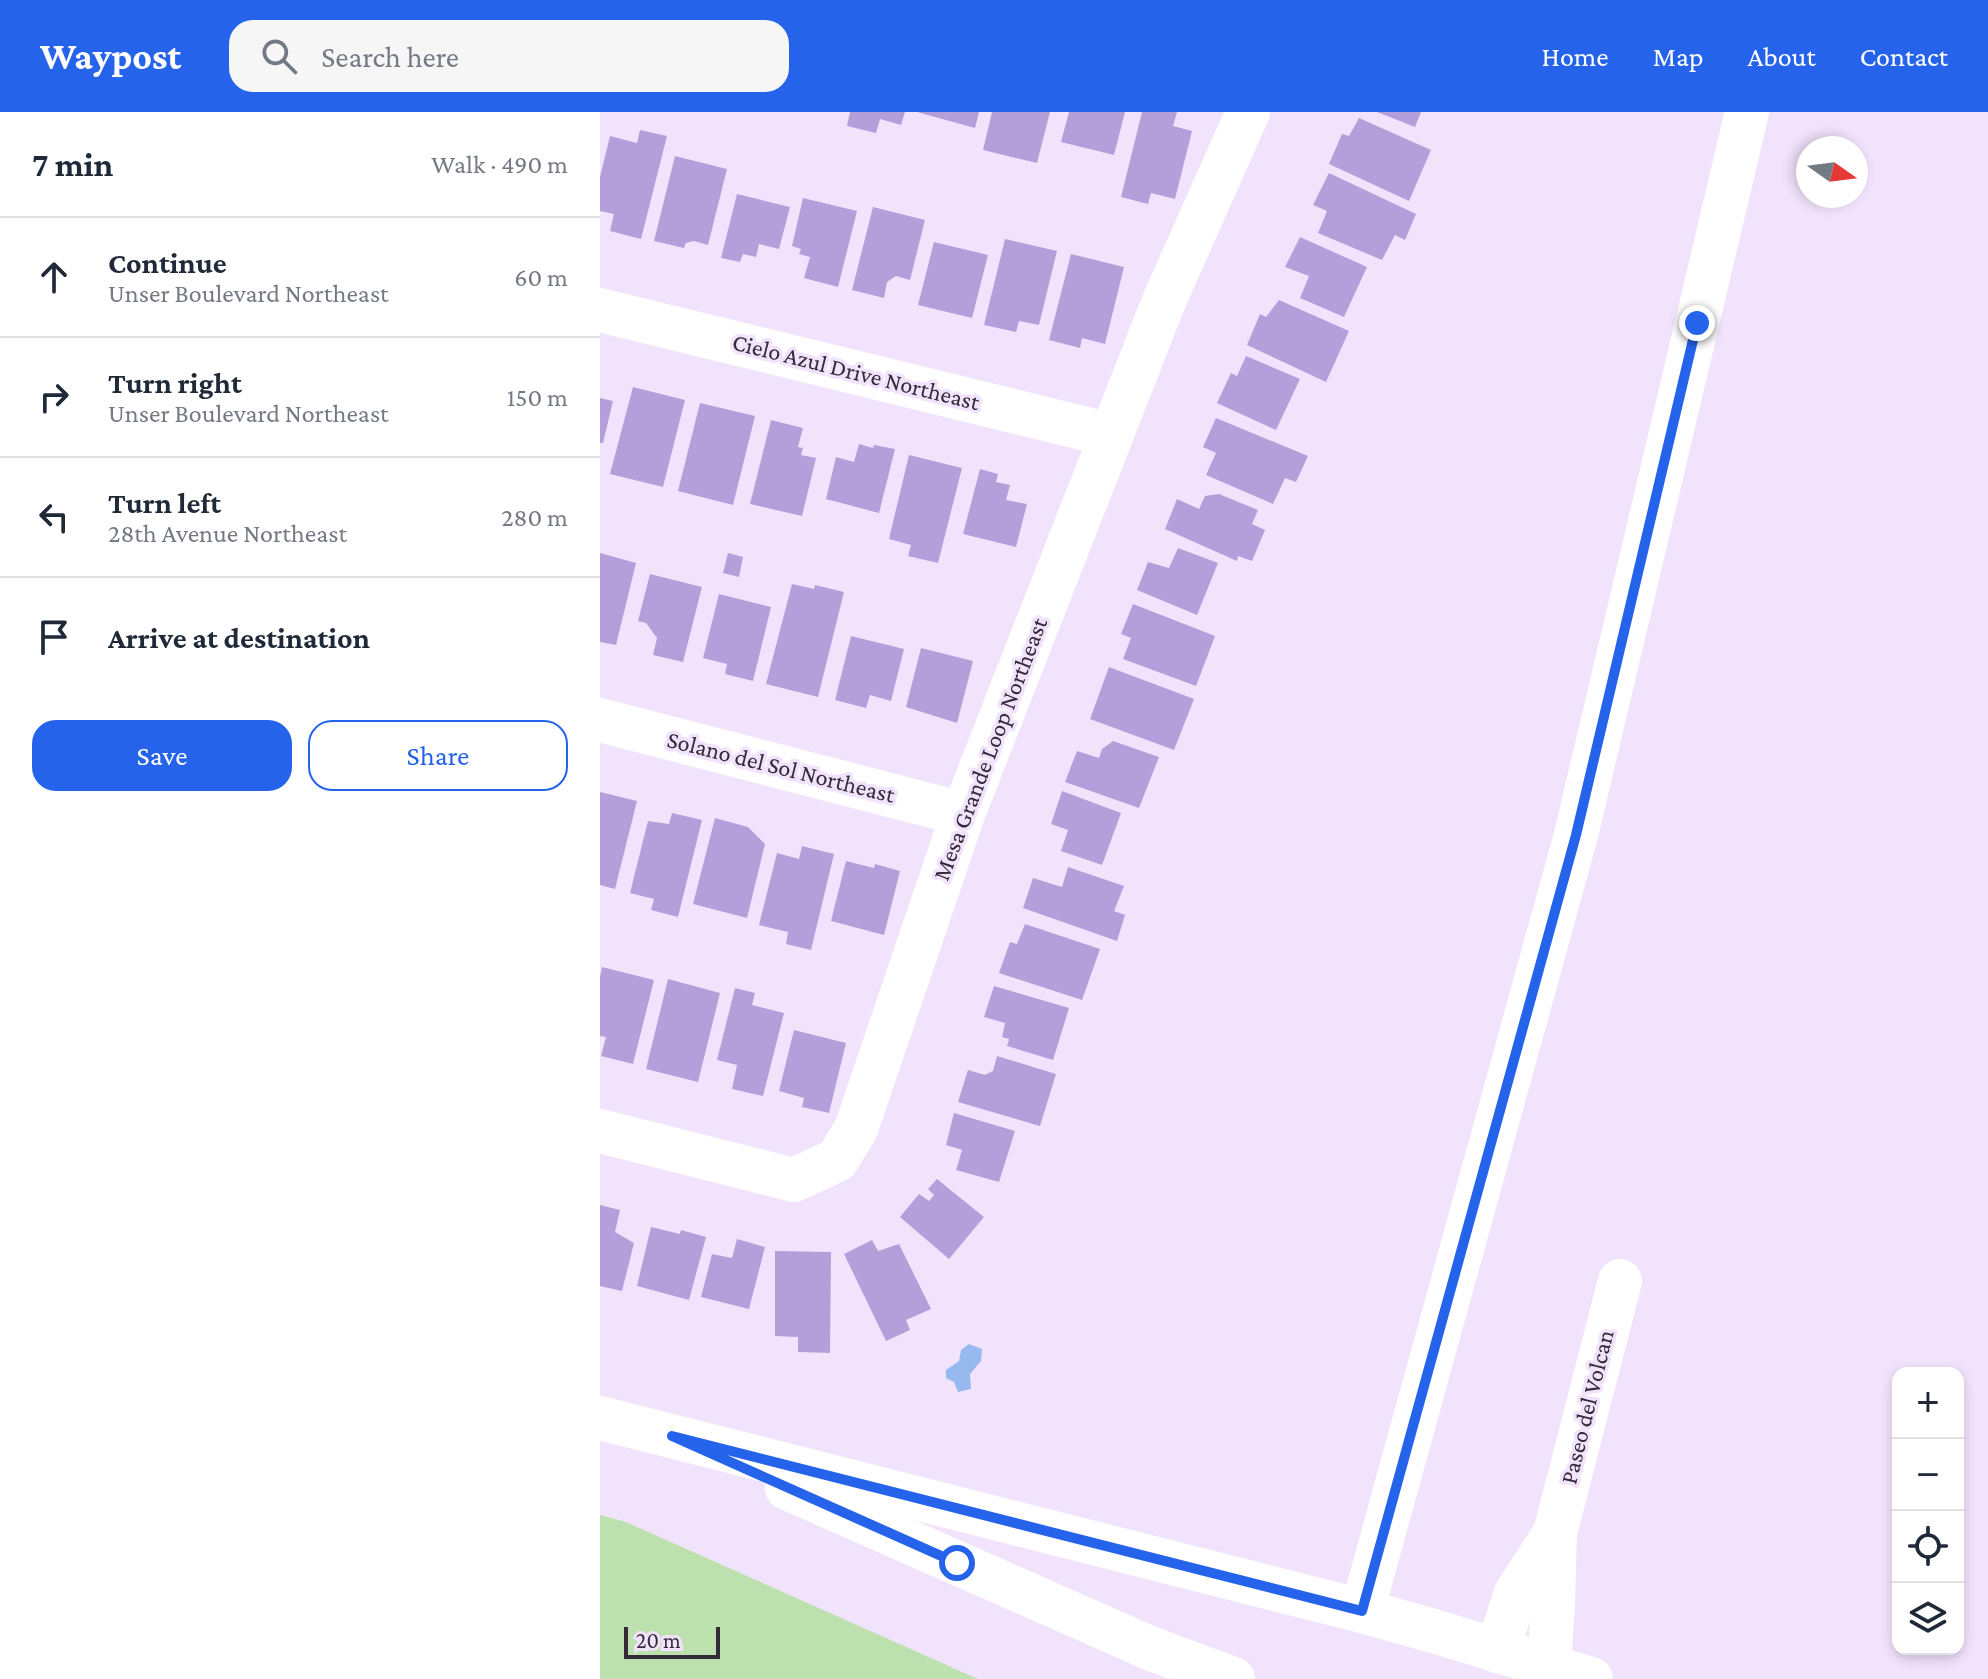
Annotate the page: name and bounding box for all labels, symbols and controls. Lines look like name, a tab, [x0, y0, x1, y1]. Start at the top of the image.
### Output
search box	[229, 20, 789, 92]
icon: search	[257, 34, 301, 78]
text: Waypost	[40, 35, 181, 77]
text: Search here	[321, 40, 459, 73]
text: Home	[1542, 41, 1609, 72]
text: Map	[1653, 41, 1704, 72]
text: About	[1748, 41, 1816, 72]
text: Contact	[1860, 41, 1948, 72]
north arrow	[1796, 136, 1868, 208]
text: 7 min	[32, 146, 113, 183]
text: Walk · 490 m	[431, 150, 568, 179]
text: Continue	[108, 246, 227, 279]
icon: ahead	[32, 255, 76, 299]
text: 60 m	[514, 263, 568, 292]
text: Unser Boulevard Northeast	[108, 279, 389, 308]
route end	[1679, 305, 1715, 341]
street label: Cielo Azul Drive Northeast	[730, 328, 983, 416]
text: Turn right	[108, 366, 242, 399]
icon: right	[32, 375, 76, 419]
text: 150 m	[507, 383, 568, 412]
text: Unser Boulevard Northeast	[108, 399, 389, 428]
text: Turn left	[108, 486, 221, 519]
icon: left	[32, 495, 76, 539]
text: 280 m	[501, 503, 568, 532]
text: 28th Avenue Northeast	[108, 519, 347, 548]
street label: Mesa Grande Loop Northeast	[927, 613, 1053, 884]
icon: arrive	[32, 615, 76, 659]
text: Arrive at destination	[108, 621, 370, 654]
button: Save	[32, 720, 292, 791]
button: Share	[308, 720, 568, 791]
street label: Solano del Sol Northeast	[664, 725, 899, 808]
street label: Paseo del Volcan	[1554, 1327, 1619, 1487]
map controls	[1892, 1367, 1964, 1655]
button: +	[1892, 1367, 1964, 1439]
button: −	[1892, 1439, 1964, 1511]
button: locate	[1892, 1511, 1964, 1583]
route start	[939, 1545, 975, 1581]
button: layers	[1892, 1583, 1964, 1655]
scale bar	[624, 1623, 720, 1659]
text: 20 m	[636, 1628, 681, 1653]

